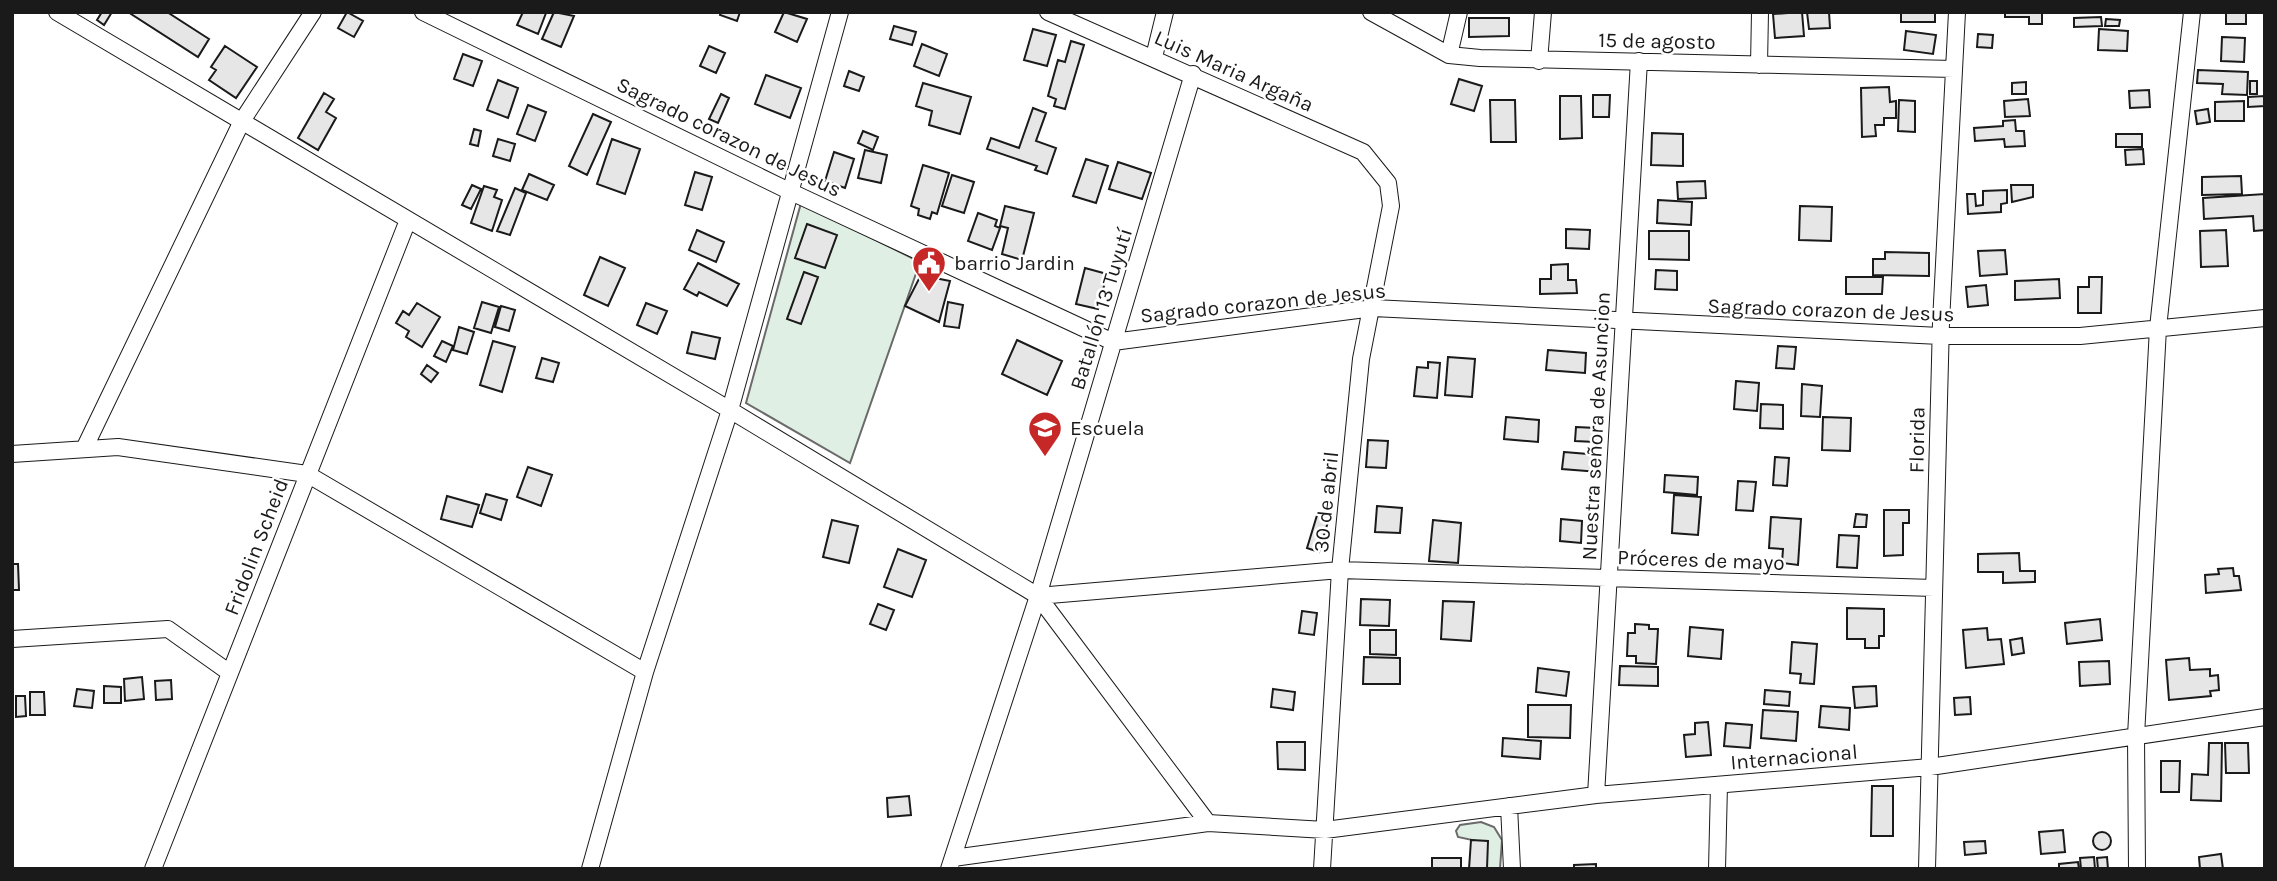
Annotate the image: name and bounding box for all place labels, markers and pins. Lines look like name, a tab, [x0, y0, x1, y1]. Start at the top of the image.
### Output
public building icon: barrio Jardin	[910, 244, 948, 293]
place label: barrio Jardin	[954, 251, 1075, 275]
school or university icon: Escuela	[1026, 409, 1064, 458]
place label: Escuela	[1070, 416, 1145, 440]

